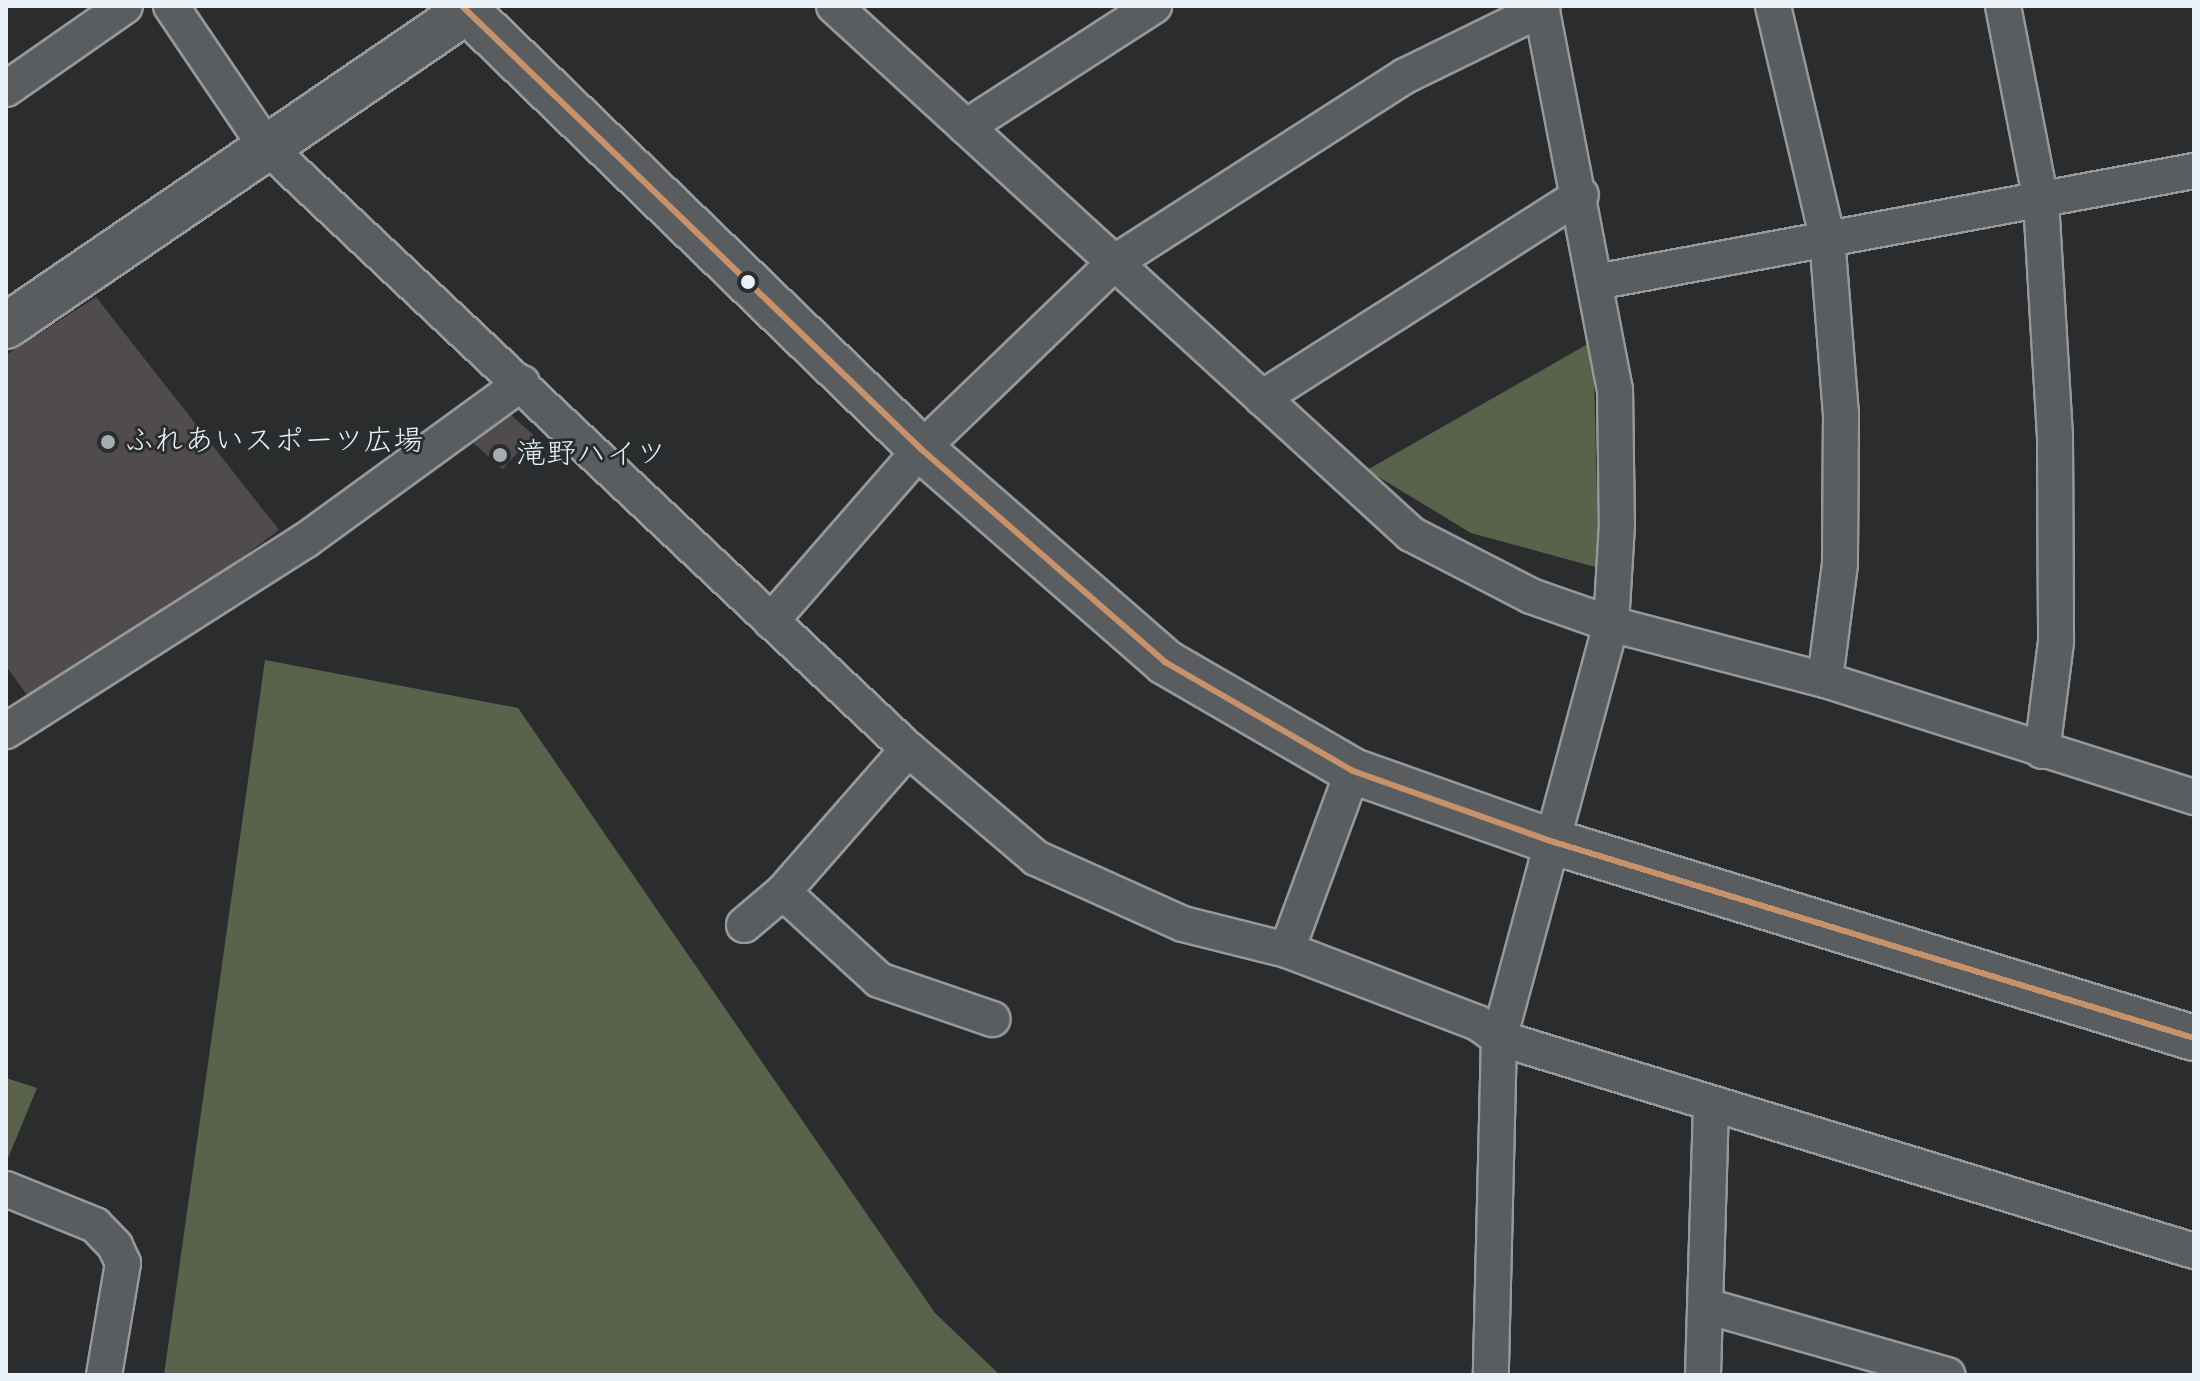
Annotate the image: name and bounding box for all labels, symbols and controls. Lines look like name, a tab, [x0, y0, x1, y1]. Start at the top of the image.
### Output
unlabelled marker	[740, 274, 756, 290]
place label: ふれあいスポーツ広場	[124, 424, 424, 460]
marker: ふれあいスポーツ広場	[99, 433, 117, 451]
place label: 滝野ハイツ	[516, 437, 666, 473]
marker: 滝野ハイツ	[491, 446, 509, 464]

